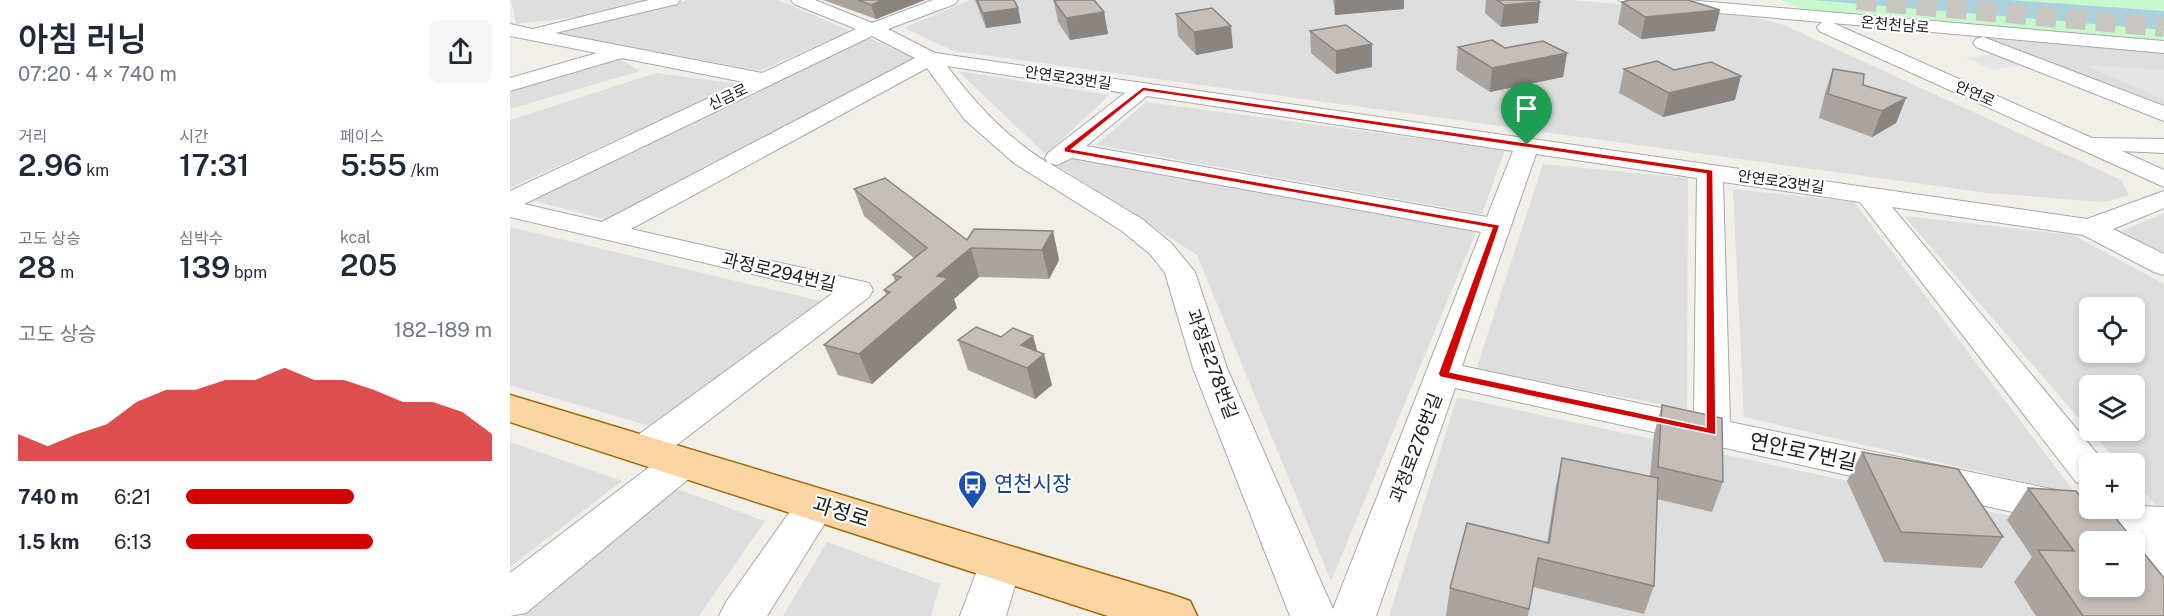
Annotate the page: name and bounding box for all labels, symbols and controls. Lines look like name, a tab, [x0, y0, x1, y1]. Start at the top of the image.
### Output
street label: 온천천남로	[1860, 13, 1930, 36]
text: 아침 러닝	[18, 20, 147, 58]
button: share	[429, 20, 492, 83]
text: 07:20 · 4 × 740 m	[18, 62, 177, 86]
street label: 안연로23번길	[1024, 63, 1113, 92]
street label: 안연로	[1953, 77, 1998, 110]
street label: 신금로	[705, 80, 750, 113]
pin	[1501, 83, 1552, 145]
icon: arrive	[1510, 92, 1543, 125]
text: 거리	[18, 127, 47, 146]
text: 시간	[179, 127, 208, 146]
text: 페이스	[340, 127, 384, 146]
text: 2.96	[18, 147, 82, 183]
text: 17:31	[179, 147, 250, 183]
text: 5:55	[340, 147, 407, 183]
text: km	[82, 161, 109, 180]
text: /km	[407, 161, 439, 180]
street label: 안연로23번길	[1737, 167, 1826, 196]
text: kcal	[340, 228, 371, 247]
text: 고도 상승	[18, 229, 81, 248]
text: 심박수	[179, 229, 223, 248]
text: 205	[340, 247, 397, 283]
street label: 과정로294번길	[720, 248, 838, 295]
text: 28	[18, 249, 56, 285]
text: 139	[179, 249, 230, 285]
text: m	[56, 263, 74, 282]
text: bpm	[230, 263, 267, 282]
map controls	[2079, 297, 2145, 597]
button: locate	[2079, 297, 2145, 363]
street label: 과정로278번길	[1183, 306, 1242, 422]
text: 182–189 m	[394, 318, 492, 342]
text: 고도 상승	[18, 322, 96, 346]
button: layers	[2079, 375, 2145, 441]
street label: 과정로276번길	[1385, 390, 1446, 505]
street label: 연안로7번길	[1747, 428, 1859, 475]
button: +	[2079, 453, 2145, 519]
bus stop icon: 연천시장	[957, 468, 989, 510]
place label: 연천시장	[994, 471, 1071, 496]
text: 740 m	[18, 485, 79, 509]
text: 6:21	[114, 485, 151, 509]
street label: 과정로	[810, 491, 873, 532]
text: 1.5 km	[18, 530, 79, 554]
text: 6:13	[114, 530, 152, 554]
button: −	[2079, 531, 2145, 597]

